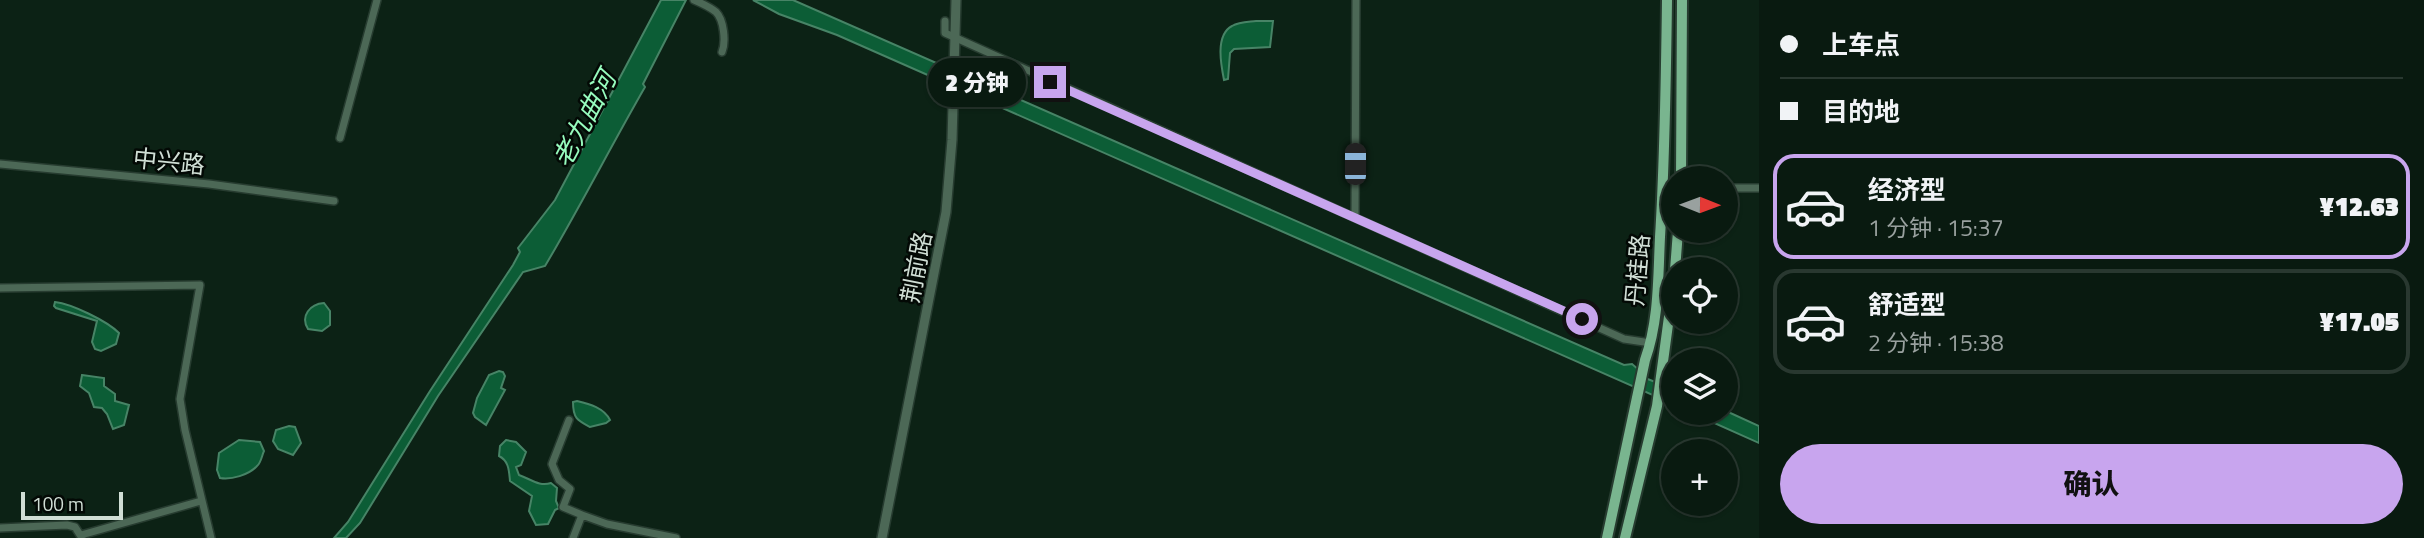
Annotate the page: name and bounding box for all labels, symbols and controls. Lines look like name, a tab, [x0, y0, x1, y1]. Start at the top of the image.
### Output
text: 上车点	[1822, 25, 1900, 64]
callout: 2 分钟	[928, 57, 1026, 106]
water label: 老九曲河	[542, 60, 628, 174]
text: 2 分钟	[945, 65, 1009, 100]
route end	[1034, 66, 1066, 98]
text: 目的地	[1822, 92, 1900, 131]
street label: 中兴路	[131, 139, 207, 183]
car	[1345, 143, 1366, 185]
north arrow	[1661, 166, 1738, 243]
map controls	[1661, 166, 1738, 516]
text: 经济型	[1868, 170, 1946, 209]
icon: car	[1784, 175, 1847, 238]
text: ¥12.63	[2319, 187, 2399, 226]
text: 1 分钟 · 15:37	[1868, 210, 2004, 245]
street label: 荆前路	[891, 228, 941, 306]
street label: 丹桂路	[1616, 233, 1658, 307]
button: locate	[1661, 257, 1738, 334]
text: 舒适型	[1868, 285, 1946, 324]
icon: car	[1784, 290, 1847, 353]
text: ¥17.05	[2319, 302, 2399, 341]
route start	[1566, 303, 1598, 335]
text: 2 分钟 · 15:38	[1868, 325, 2004, 360]
button: layers	[1661, 348, 1738, 425]
button: +	[1661, 439, 1738, 516]
button: 确认	[1780, 444, 2403, 524]
scale bar	[21, 489, 122, 521]
text: 100 m	[32, 489, 84, 518]

